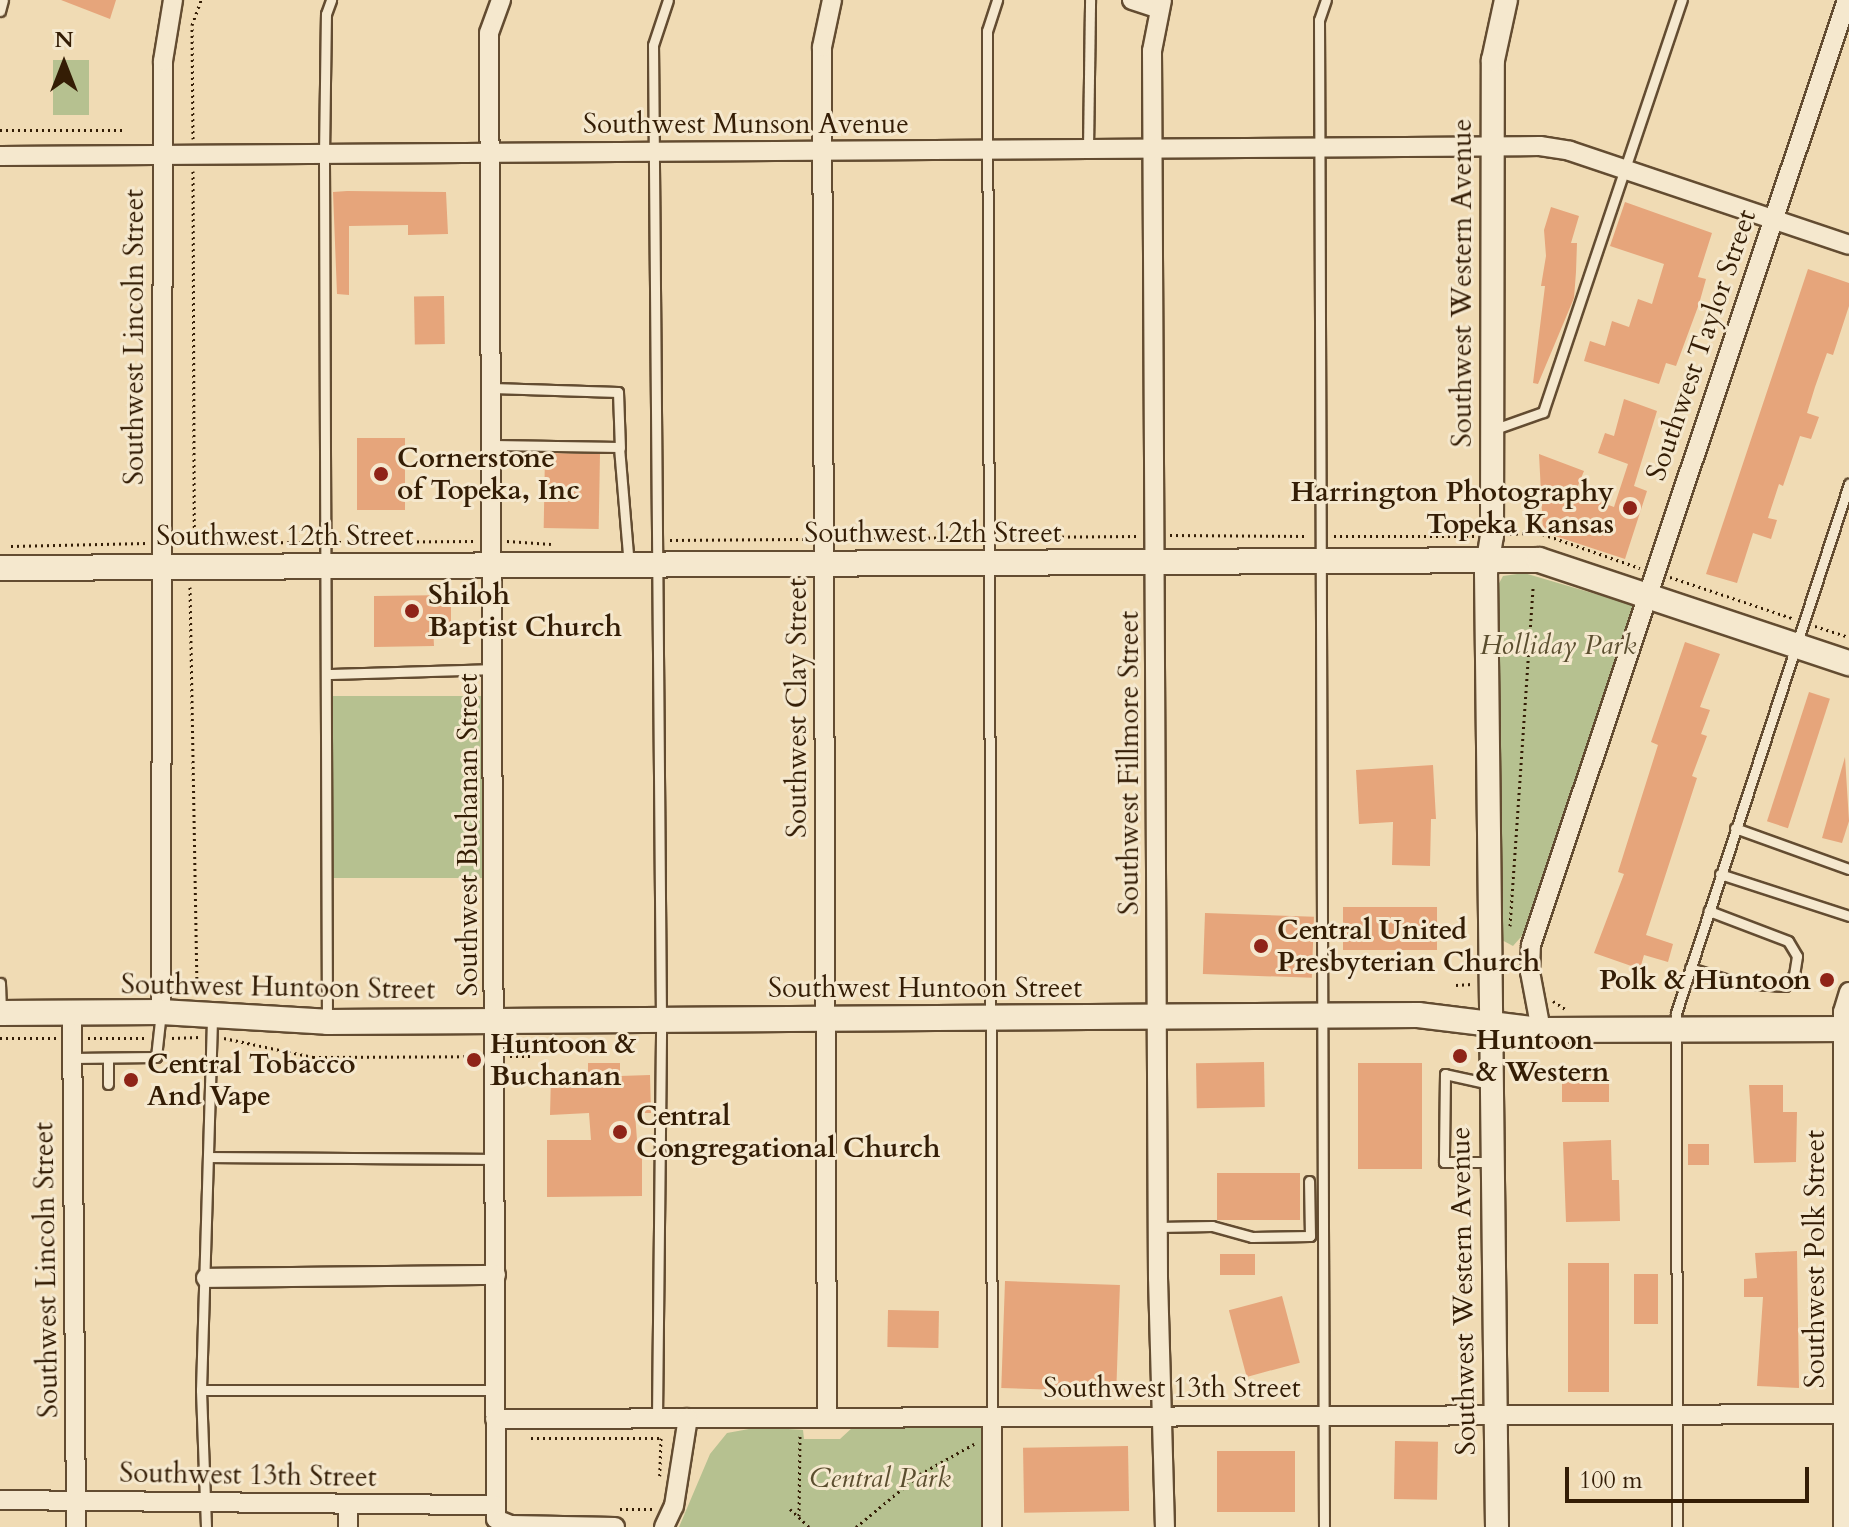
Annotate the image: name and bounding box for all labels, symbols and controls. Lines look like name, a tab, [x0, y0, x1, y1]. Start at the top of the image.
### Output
north arrow	[24, 24, 104, 104]
text: N	[54, 25, 74, 55]
street label: Southwest Munson Avenue	[583, 107, 909, 141]
street label: Southwest Western Avenue	[1445, 119, 1479, 447]
street label: Southwest Lincoln Street	[117, 189, 151, 485]
street label: Southwest Taylor Street	[1639, 205, 1763, 485]
place label: Cornerstone of Topeka, Inc	[397, 441, 580, 507]
marker: Cornerstone of Topeka, Inc	[372, 465, 390, 483]
place label: Harrington Photography Topeka Kansas	[1290, 475, 1614, 541]
marker: Harrington Photography Topeka Kansas	[1621, 499, 1639, 517]
street label: Southwest 12th Street	[804, 516, 1062, 550]
street label: Southwest 12th Street	[156, 519, 414, 553]
place label: Shiloh Baptist Church	[428, 578, 622, 644]
street label: Southwest Clay Street	[780, 578, 814, 838]
marker: Shiloh Baptist Church	[403, 602, 421, 620]
street label: Southwest Fillmore Street	[1112, 611, 1146, 915]
park label: Holliday Park	[1480, 628, 1636, 662]
street label: Southwest Buchanan Street	[451, 673, 485, 997]
place label: Central United Presbyterian Church	[1277, 913, 1540, 979]
marker: Central United Presbyterian Church	[1252, 937, 1270, 955]
place label: Polk & Huntoon	[1599, 963, 1811, 997]
street label: Southwest Huntoon Street	[121, 967, 435, 1007]
street label: Southwest Huntoon Street	[768, 971, 1082, 1005]
marker: Polk & Huntoon	[1818, 971, 1836, 989]
place label: Huntoon & Western	[1476, 1023, 1610, 1089]
place label: Huntoon & Buchanan	[490, 1027, 637, 1093]
place label: Central Tobacco And Vape	[147, 1047, 356, 1113]
marker: Huntoon & Western	[1451, 1047, 1469, 1065]
marker: Huntoon & Buchanan	[465, 1051, 483, 1069]
marker: Central Tobacco And Vape	[122, 1071, 140, 1089]
place label: Central Congregational Church	[636, 1099, 940, 1165]
street label: Southwest Lincoln Street	[27, 1122, 65, 1418]
marker: Central Congregational Church	[611, 1123, 629, 1141]
street label: Southwest Western Avenue	[1443, 1126, 1483, 1456]
street label: Southwest Polk Street	[1798, 1130, 1832, 1388]
street label: Southwest 13th Street	[1043, 1371, 1301, 1405]
scale bar	[1569, 1451, 1813, 1501]
street label: Southwest 13th Street	[119, 1456, 377, 1494]
park label: Central Park	[809, 1461, 951, 1495]
text: 100 m	[1579, 1464, 1643, 1497]

